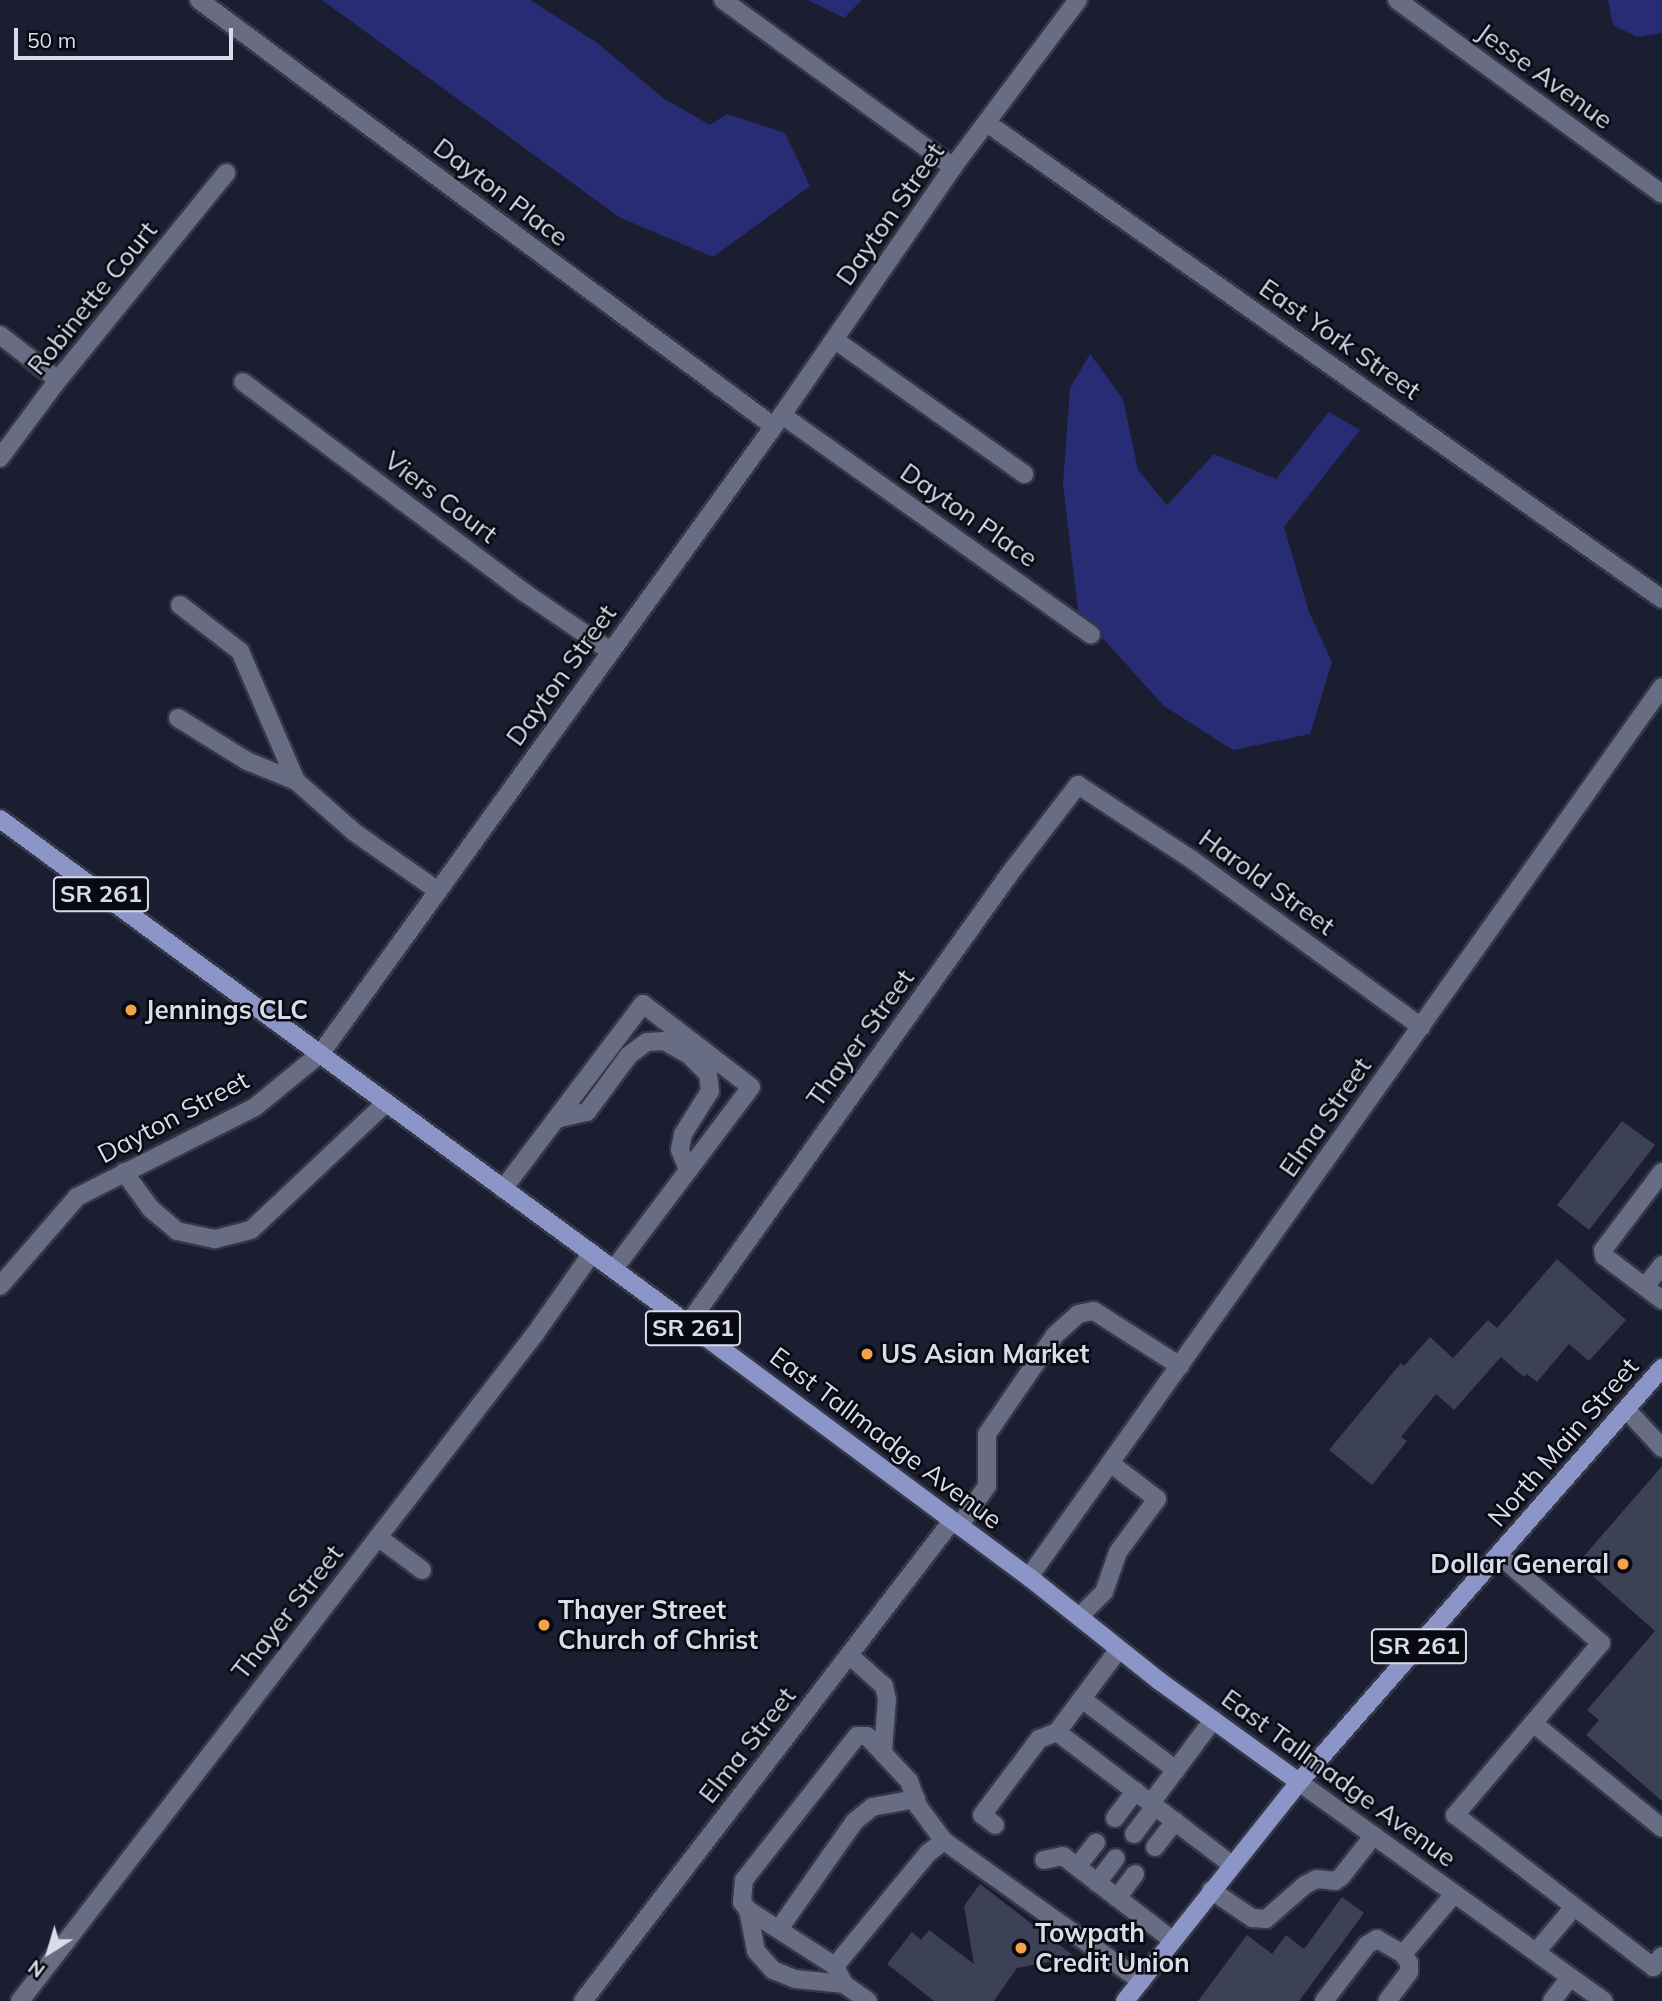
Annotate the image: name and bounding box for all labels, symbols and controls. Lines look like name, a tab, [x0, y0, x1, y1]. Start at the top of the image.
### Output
scale bar	[18, 14, 236, 58]
street label: Jesse Avenue	[1471, 16, 1619, 136]
text: 50 m	[27, 27, 76, 53]
street label: Dayton Place	[428, 131, 574, 253]
street label: Dayton Street	[829, 137, 951, 291]
street label: Robinette Court	[21, 215, 163, 381]
street label: East York Street	[1253, 272, 1427, 406]
street label: Viers Court	[378, 444, 504, 550]
street label: Dayton Place	[894, 456, 1044, 574]
street label: Dayton Street	[499, 598, 623, 752]
street label: Harold Street	[1193, 822, 1341, 942]
road number: SR 261	[52, 874, 150, 914]
street label: Thayer Street	[800, 963, 920, 1113]
place label: Jennings CLC	[145, 994, 308, 1026]
marker: Jennings CLC	[123, 1002, 139, 1018]
street label: Elma Street	[1272, 1051, 1378, 1183]
street label: Dayton Street	[92, 1064, 254, 1170]
road number: SR 261	[644, 1308, 742, 1348]
place label: US Asian Market	[881, 1338, 1089, 1370]
street label: East Tallmadge Avenue	[764, 1341, 1008, 1535]
marker: US Asian Market	[859, 1346, 875, 1362]
street label: North Main Street	[1481, 1351, 1645, 1533]
street label: Thayer Street	[225, 1538, 349, 1686]
place label: Dollar General	[1430, 1548, 1609, 1580]
marker: Dollar General	[1615, 1556, 1631, 1572]
place label: Thayer Street Church of Christ	[558, 1594, 758, 1656]
marker: Thayer Street Church of Christ	[536, 1617, 552, 1633]
road number: SR 261	[1370, 1626, 1468, 1666]
street label: Elma Street	[692, 1681, 802, 1809]
street label: East Tallmadge Avenue	[1216, 1682, 1462, 1874]
north arrow	[14, 1917, 84, 1987]
place label: Towpath Credit Union	[1035, 1917, 1190, 1979]
marker: Towpath Credit Union	[1013, 1940, 1029, 1956]
text: N	[23, 1955, 49, 1983]

